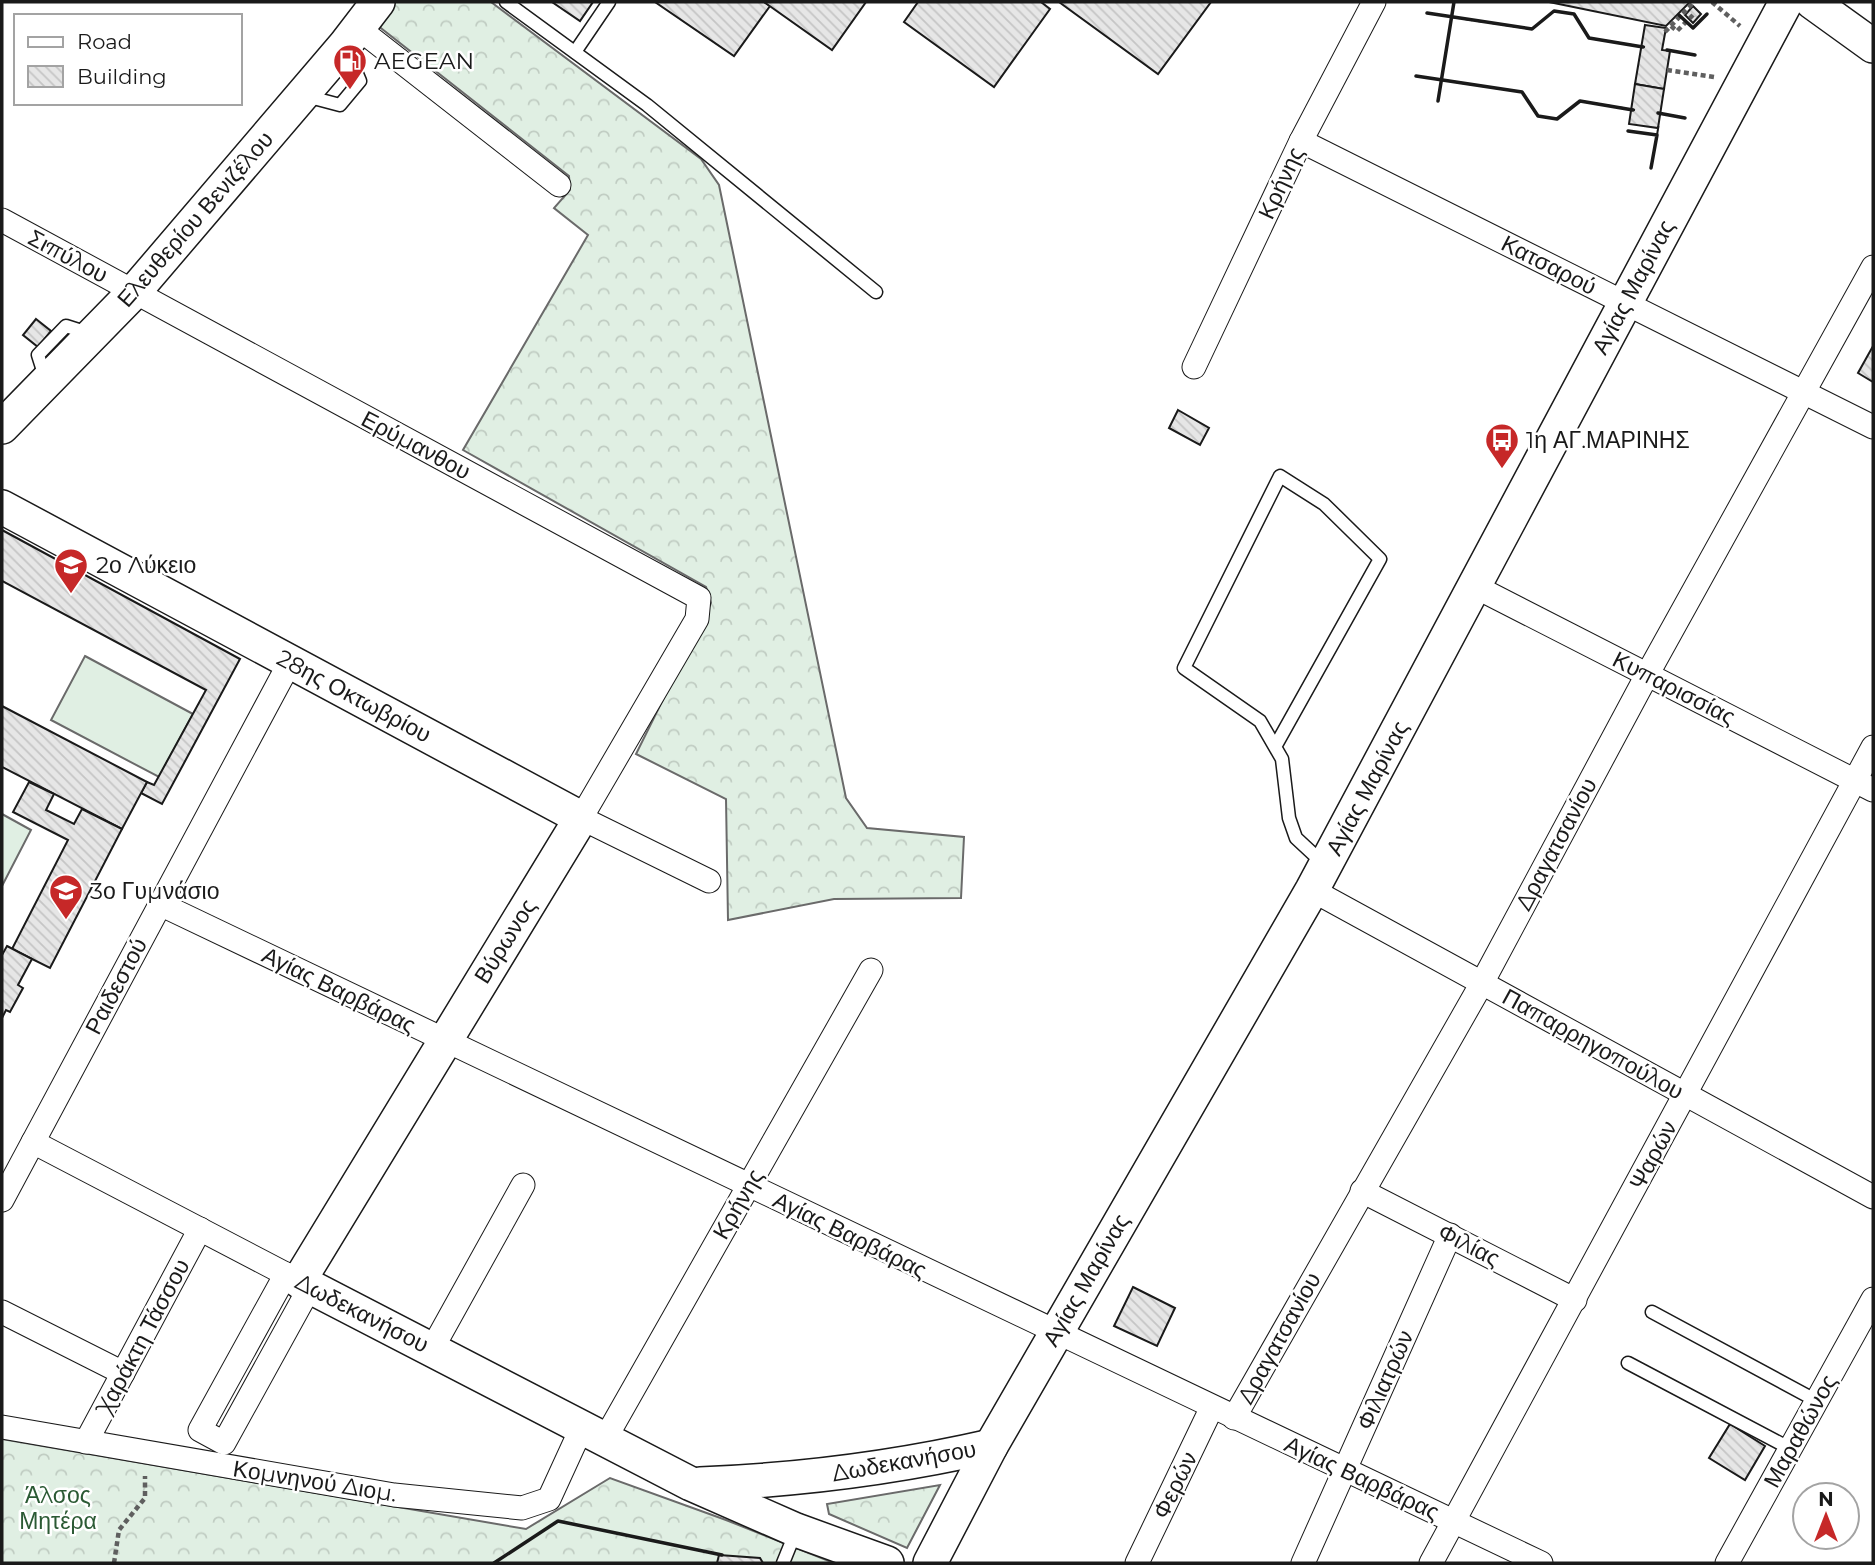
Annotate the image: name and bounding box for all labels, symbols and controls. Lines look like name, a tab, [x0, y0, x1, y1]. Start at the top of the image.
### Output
legend	[14, 14, 242, 105]
text: Road	[77, 29, 132, 54]
fuel station icon: AEGEAN	[331, 42, 369, 91]
place label: AEGEAN	[374, 47, 474, 75]
text: Building	[77, 64, 167, 89]
street label: Ελευθερίου Βενιζέλου	[111, 125, 279, 313]
street label: Κρήνης	[1252, 142, 1310, 224]
street label: Αγίας Μαρίνας	[1586, 215, 1680, 359]
street label: Σιπύλου	[23, 223, 113, 289]
street label: Κατσαρού	[1497, 229, 1601, 301]
street label: Ερύμανθου	[357, 405, 475, 485]
bus stop icon: 1η ΑΓ.ΜΑΡΙΝΗΣ	[1483, 421, 1521, 470]
place label: 1η ΑΓ.ΜΑΡΙΝΗΣ	[1526, 426, 1690, 454]
school or university icon: 2ο Λύκειο	[52, 546, 90, 595]
place label: 2ο Λύκειο	[96, 551, 196, 579]
street label: 28ης Οκτωβρίου	[272, 644, 436, 748]
street label: Κυπαρισσίας	[1608, 645, 1740, 731]
street label: Αγίας Μαρίνας	[1320, 716, 1414, 860]
street label: Δραγατσανίου	[1509, 773, 1603, 915]
school or university icon: 3ο Γυμνάσιο	[47, 872, 85, 921]
place label: 3ο Γυμνάσιο	[90, 877, 220, 905]
street label: Βύρωνος	[468, 894, 542, 988]
street label: Ραιδεστού	[79, 933, 153, 1039]
street label: Αγίας Βαρβάρας	[258, 941, 420, 1039]
street label: Παπαρρηγοπούλου	[1497, 983, 1689, 1105]
street label: Ψαρών	[1623, 1116, 1683, 1194]
street label: Κρήνης	[707, 1164, 769, 1244]
street label: Αγίας Βαρβάρας	[769, 1186, 931, 1284]
street label: Αγίας Μαρίνας	[1037, 1209, 1135, 1351]
street label: Φιλίας	[1433, 1218, 1505, 1272]
street label: Χαράκτη Τάσσου	[89, 1254, 195, 1421]
street label: Δωδεκανήσου	[291, 1267, 433, 1359]
street label: Δραγατσανίου	[1231, 1267, 1327, 1409]
street label: Φιλιατρών	[1351, 1326, 1419, 1434]
street label: Μαραθώνος	[1757, 1370, 1843, 1492]
street label: Αγίας Βαρβάρας	[1280, 1430, 1444, 1526]
street label: Δωδεκανήσου	[830, 1435, 978, 1487]
street label: Φερών	[1147, 1447, 1203, 1523]
street label: Κομνηνού Διομ.	[231, 1454, 399, 1508]
park label: Άλσος Μητέρα	[19, 1481, 97, 1535]
north arrow	[1791, 1481, 1861, 1551]
text: N	[1818, 1488, 1834, 1511]

